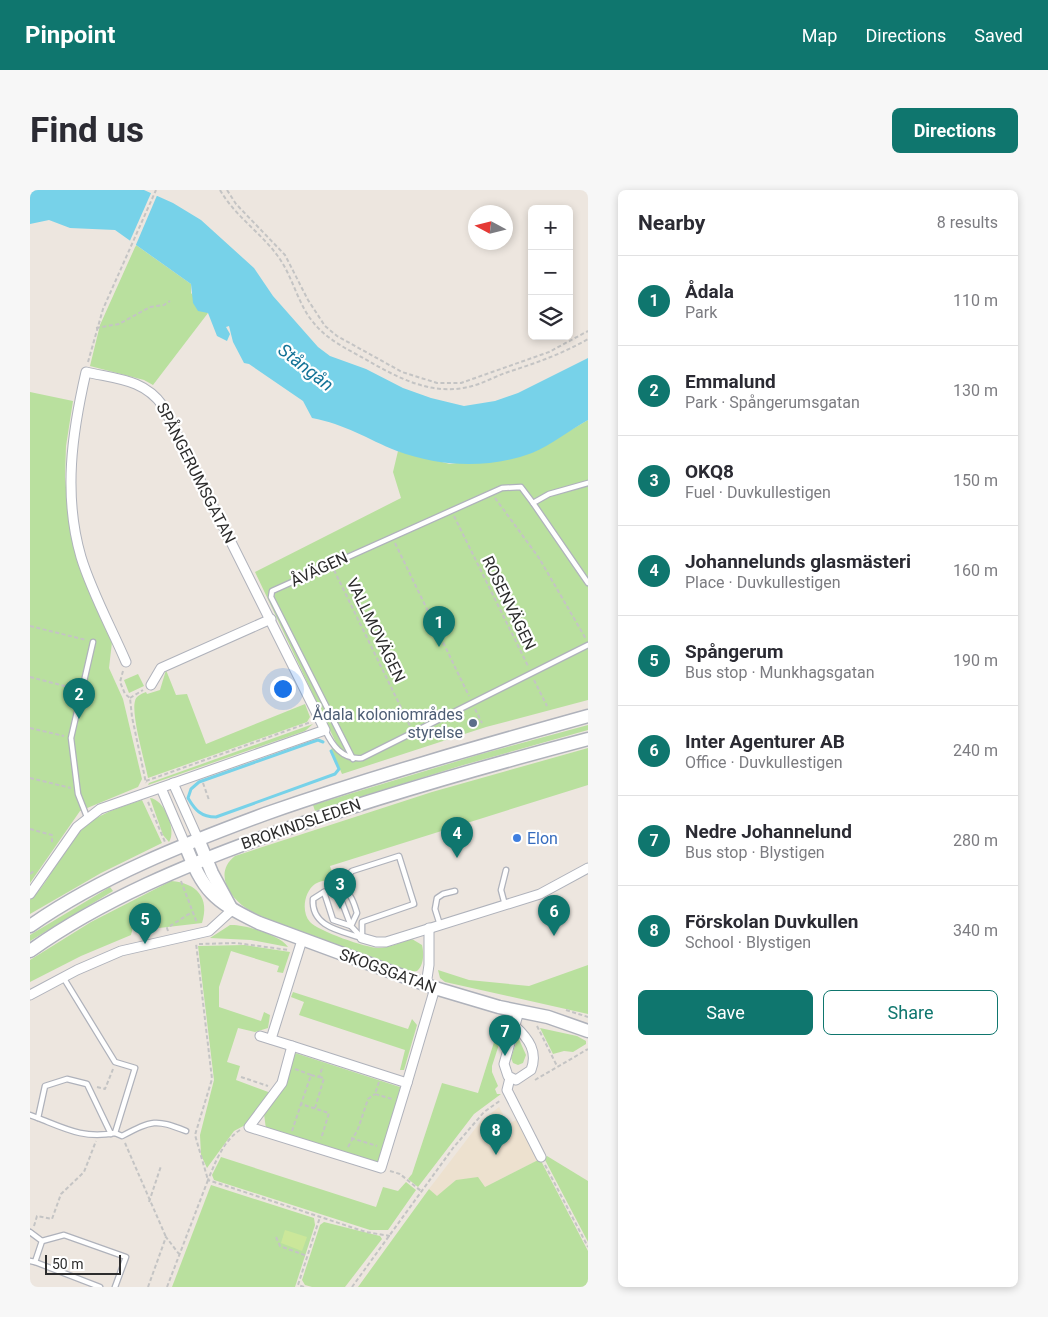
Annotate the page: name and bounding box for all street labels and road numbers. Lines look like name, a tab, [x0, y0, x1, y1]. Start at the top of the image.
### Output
street label: SPÅNGERUMSGATAN	[152, 399, 241, 546]
street label: ÅVÄGEN	[287, 547, 351, 591]
street label: ROSENVÄGEN	[478, 553, 540, 653]
street label: VALLMOVÄGEN	[343, 575, 409, 685]
street label: BROKINDSLEDEN	[239, 795, 363, 853]
street label: SKOGSGATAN	[337, 945, 439, 997]

